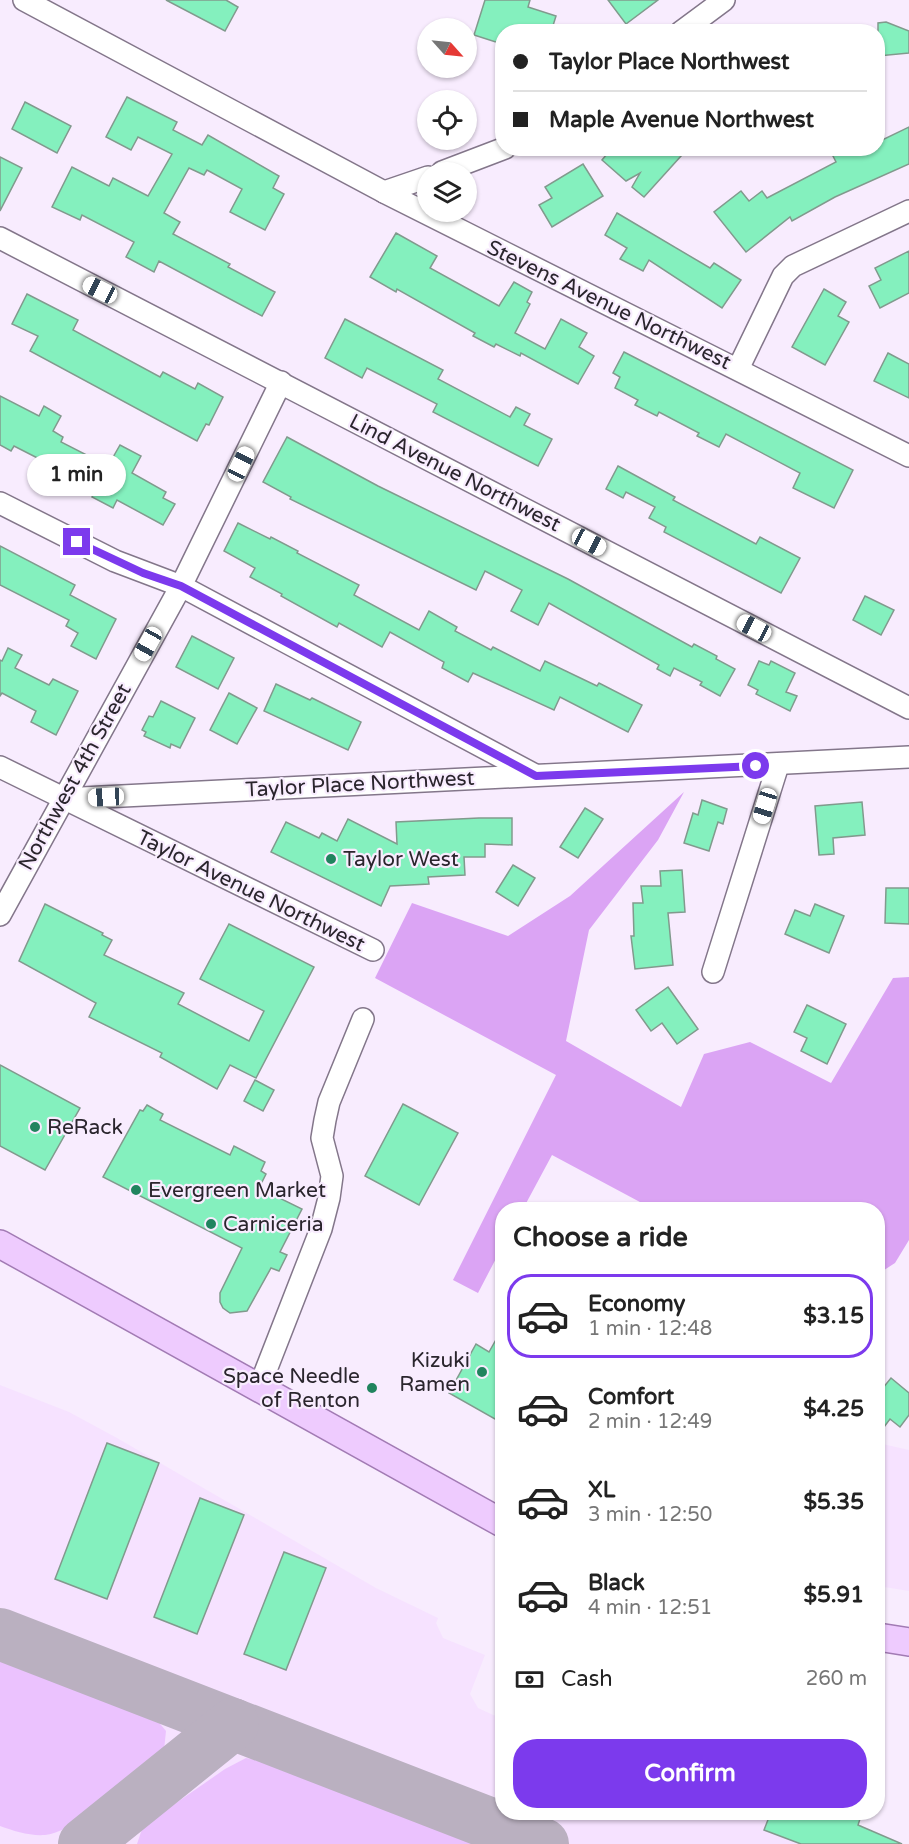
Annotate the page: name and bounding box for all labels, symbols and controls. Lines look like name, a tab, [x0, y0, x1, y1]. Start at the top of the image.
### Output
north arrow	[417, 18, 477, 78]
map controls	[417, 18, 477, 222]
text: Taylor Place Northwest	[549, 49, 789, 75]
button: locate	[417, 90, 477, 150]
text: Maple Avenue Northwest	[549, 107, 814, 133]
button: layers	[417, 162, 477, 222]
street label: Stevens Avenue Northwest	[483, 235, 735, 375]
car	[80, 274, 120, 306]
street label: Lind Avenue Northwest	[345, 409, 565, 537]
car	[225, 444, 257, 484]
callout: 1 min	[28, 455, 127, 497]
text: 1 min	[50, 463, 103, 487]
car	[569, 526, 609, 558]
route end	[63, 528, 90, 555]
car	[734, 612, 774, 644]
car	[131, 624, 165, 664]
street label: Northwest 4th Street	[13, 679, 137, 875]
route start	[742, 752, 769, 779]
street label: Taylor Place Northwest	[245, 766, 475, 802]
car	[751, 786, 779, 826]
car	[88, 787, 124, 807]
street label: Taylor Avenue Northwest	[133, 825, 369, 957]
place label: Taylor West	[343, 847, 459, 872]
marker: Taylor West	[324, 852, 338, 866]
place label: ReRack	[47, 1115, 123, 1140]
marker: ReRack	[28, 1120, 42, 1134]
place label: Evergreen Market	[148, 1178, 326, 1203]
marker: Evergreen Market	[129, 1183, 143, 1197]
place label: Carniceria	[223, 1212, 324, 1237]
marker: Carniceria	[204, 1217, 218, 1231]
text: Choose a ride	[513, 1221, 688, 1254]
icon: car	[516, 1289, 570, 1343]
text: Economy	[588, 1291, 685, 1317]
text: $3.15	[803, 1303, 864, 1329]
text: 1 min · 12:48	[588, 1317, 712, 1341]
place label: Kizuki Ramen	[399, 1348, 470, 1397]
place label: Space Needle of Renton	[223, 1364, 360, 1413]
marker: Kizuki Ramen	[475, 1365, 489, 1379]
marker: Space Needle of Renton	[365, 1381, 379, 1395]
icon: car	[516, 1382, 570, 1436]
text: Comfort	[588, 1384, 674, 1410]
text: $4.25	[803, 1396, 864, 1422]
text: 2 min · 12:49	[588, 1410, 712, 1434]
icon: car	[516, 1475, 570, 1529]
text: XL	[588, 1477, 615, 1503]
text: $5.35	[803, 1489, 864, 1515]
text: 3 min · 12:50	[588, 1503, 712, 1527]
icon: car	[516, 1568, 570, 1622]
text: Black	[588, 1570, 645, 1596]
text: $5.91	[803, 1582, 864, 1608]
text: 4 min · 12:51	[588, 1596, 712, 1620]
icon: cash	[513, 1663, 546, 1696]
text: Cash	[561, 1666, 613, 1692]
text: 260 m	[806, 1667, 867, 1691]
button: Confirm	[513, 1739, 867, 1808]

